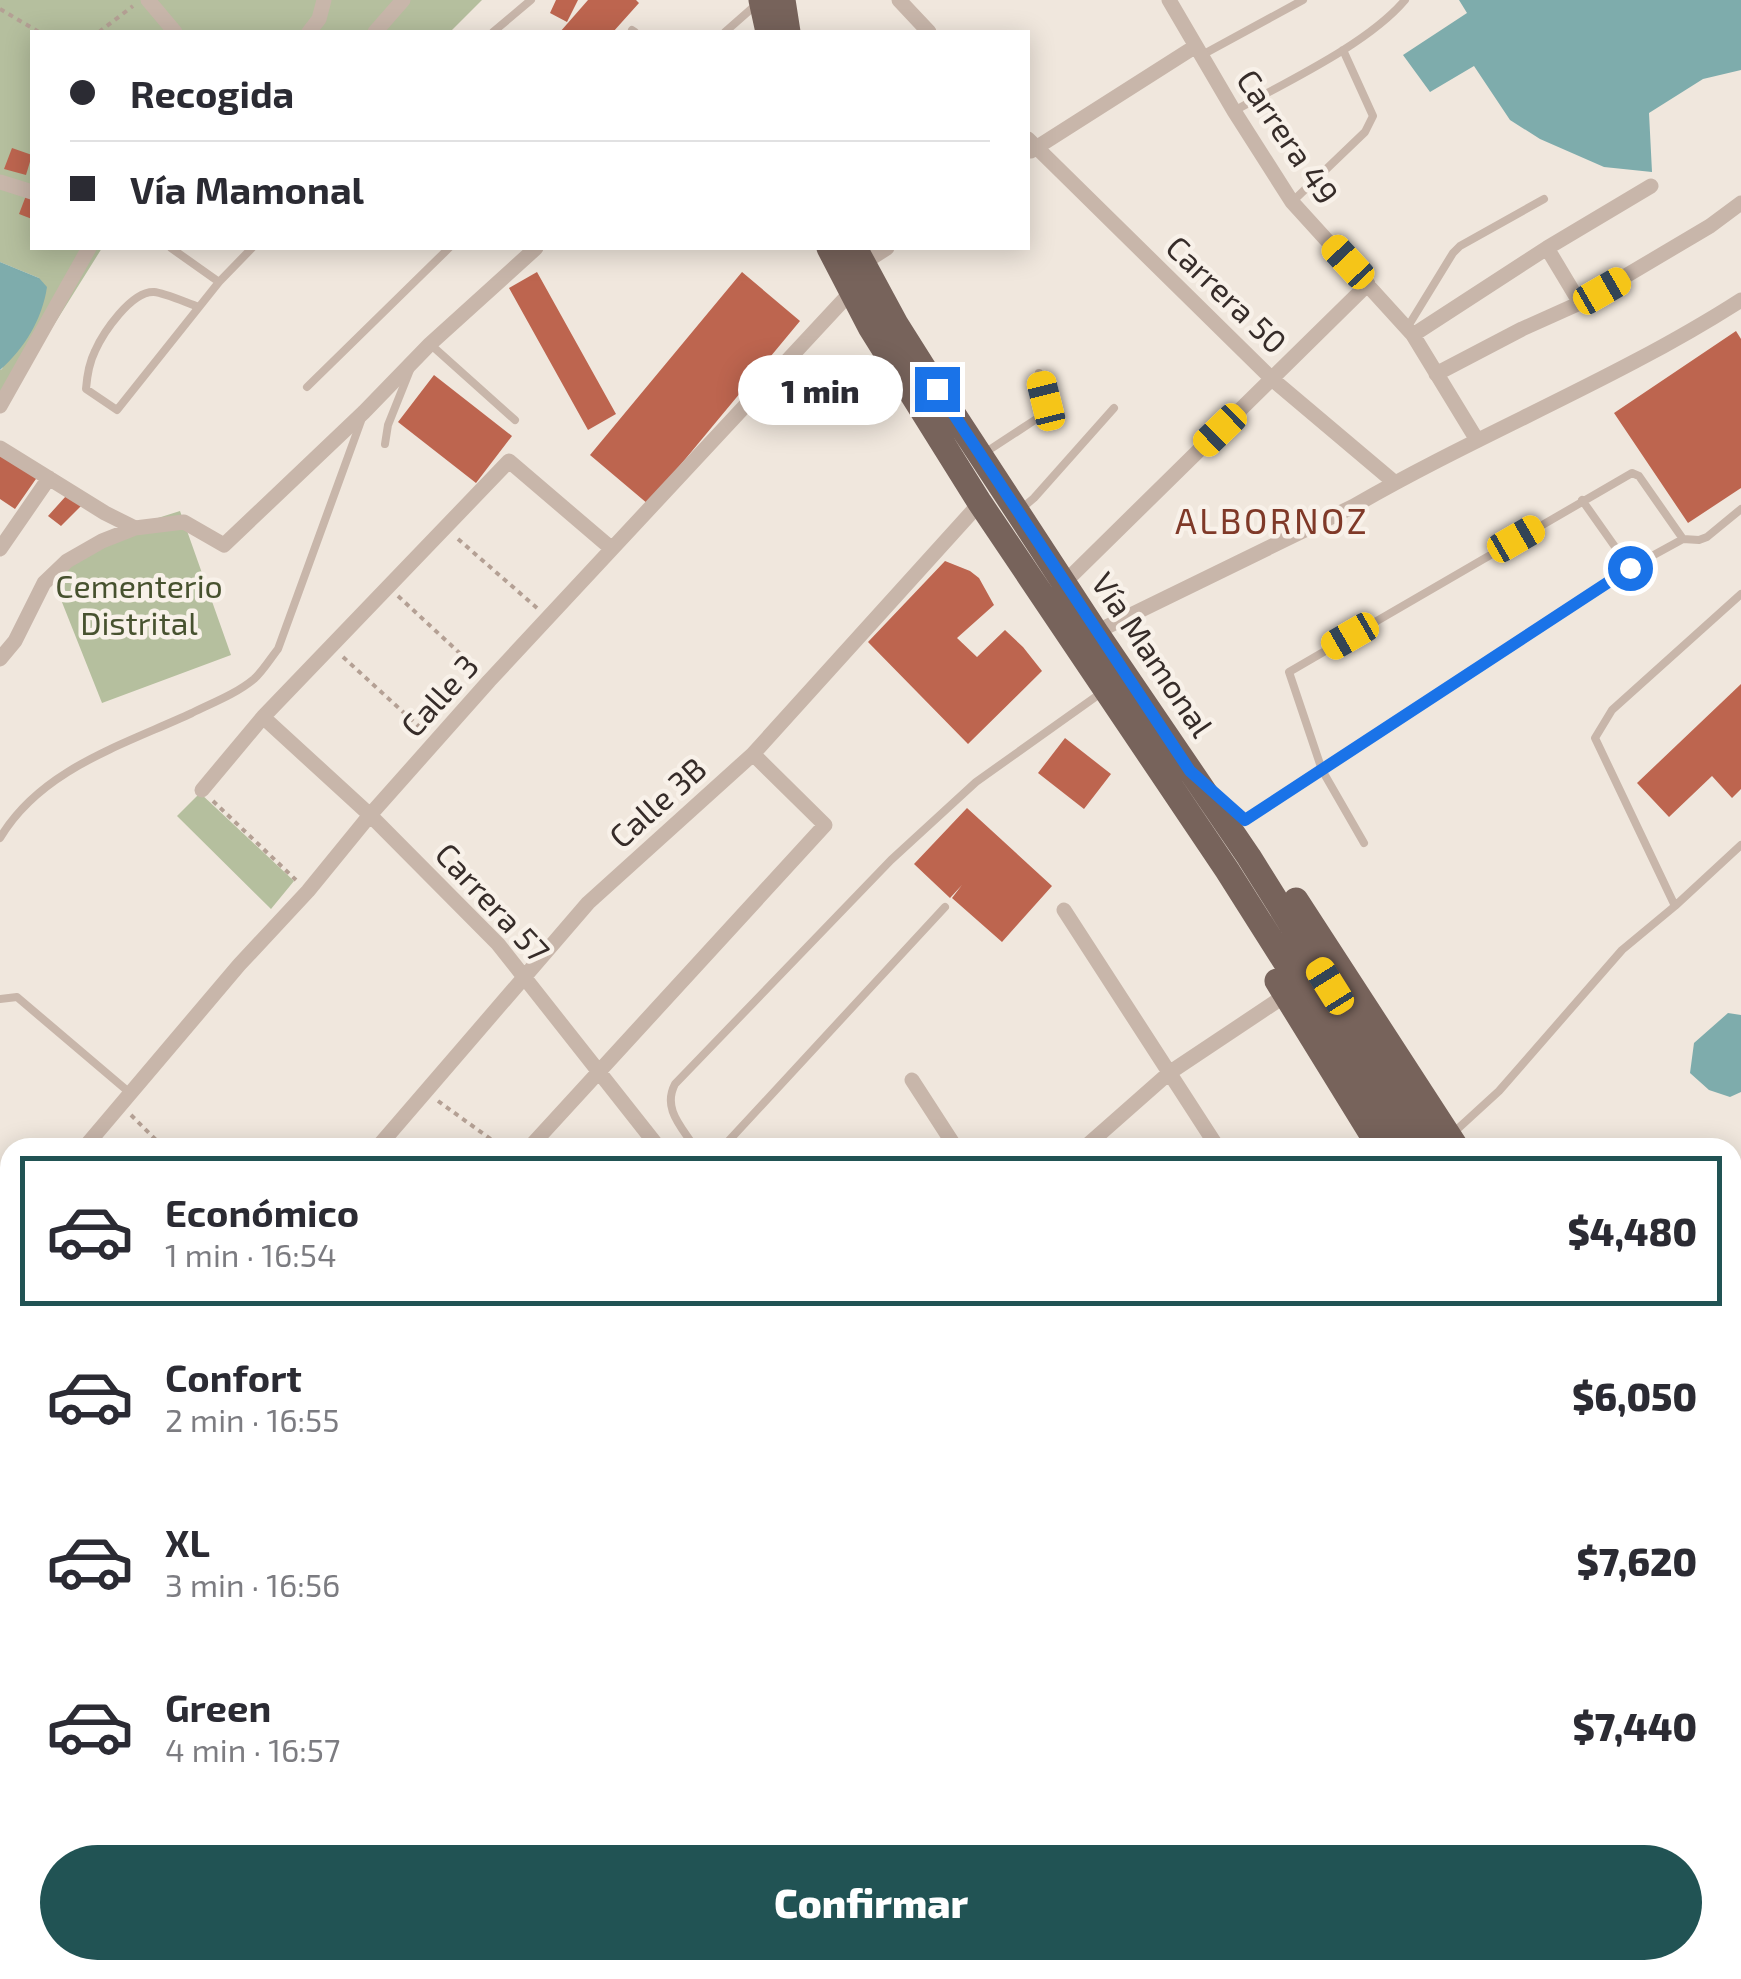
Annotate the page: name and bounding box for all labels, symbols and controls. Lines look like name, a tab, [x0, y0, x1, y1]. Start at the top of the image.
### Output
street label: Carrera 49	[1230, 62, 1347, 210]
text: Recogida	[130, 70, 294, 116]
text: Vía Mamonal	[130, 166, 364, 212]
street label: Carrera 50	[1159, 227, 1295, 360]
car	[1317, 230, 1379, 294]
car	[1569, 263, 1635, 319]
callout: 1 min	[737, 354, 902, 424]
route end	[915, 367, 960, 412]
car	[1024, 368, 1068, 434]
text: 1 min	[781, 371, 860, 409]
car	[1188, 398, 1252, 462]
district label: ALBORNOZ	[1175, 499, 1369, 541]
car	[1483, 511, 1549, 567]
route start	[1608, 546, 1653, 591]
street label: Vía Mamonal	[1085, 565, 1223, 744]
park label: Cementerio Distrital	[55, 566, 223, 641]
car	[1317, 608, 1383, 664]
street label: Calle 3	[392, 646, 485, 743]
street label: Calle 3B	[601, 748, 713, 855]
street label: Carrera 57	[429, 834, 558, 969]
car	[1301, 953, 1359, 1019]
icon: car	[45, 1186, 135, 1276]
text: Económico	[165, 1189, 359, 1235]
text: $4,480	[1567, 1208, 1697, 1254]
text: 1 min · 16:54	[165, 1235, 337, 1273]
icon: car	[45, 1351, 135, 1441]
text: Confort	[165, 1354, 302, 1400]
text: $6,050	[1572, 1373, 1697, 1419]
text: 2 min · 16:55	[165, 1400, 339, 1438]
icon: car	[45, 1516, 135, 1606]
text: XL	[165, 1519, 210, 1565]
text: $7,620	[1577, 1538, 1697, 1584]
text: 3 min · 16:56	[165, 1565, 340, 1603]
icon: car	[45, 1681, 135, 1771]
text: Green	[165, 1684, 271, 1730]
text: $7,440	[1573, 1703, 1697, 1749]
text: 4 min · 16:57	[165, 1730, 340, 1768]
button: Confirmar	[40, 1845, 1702, 1960]

